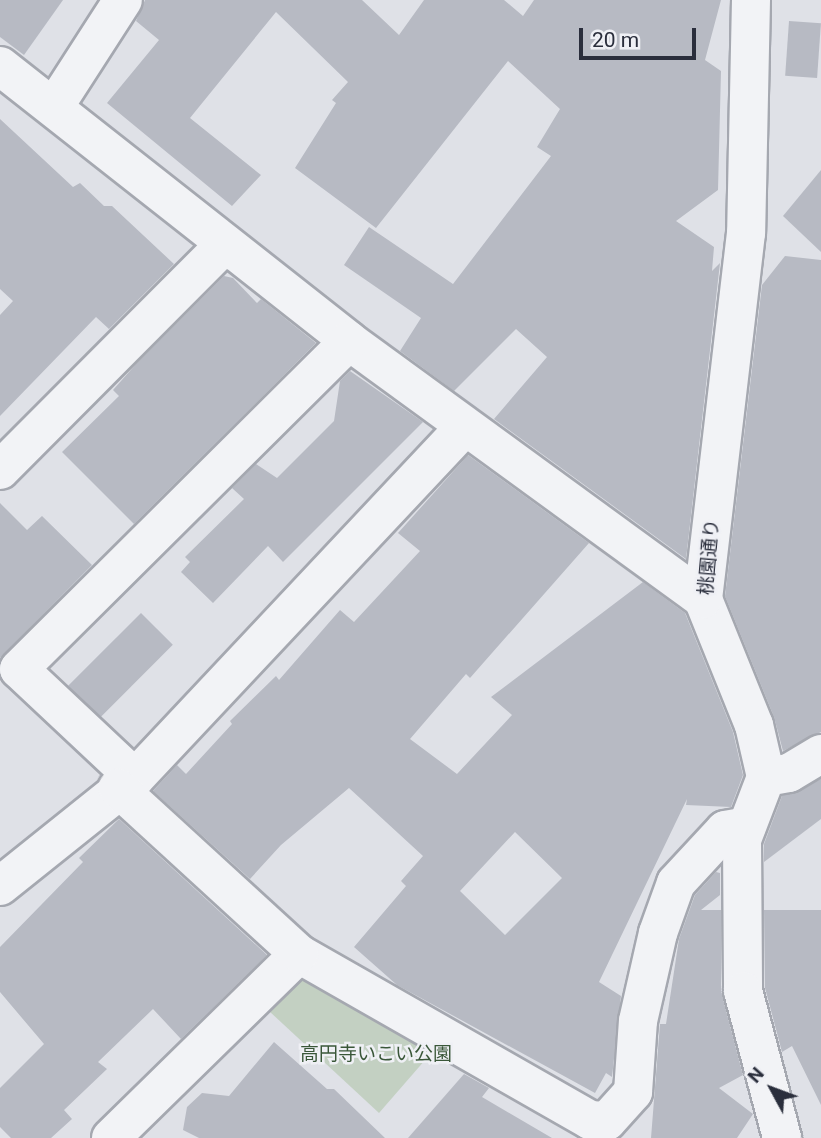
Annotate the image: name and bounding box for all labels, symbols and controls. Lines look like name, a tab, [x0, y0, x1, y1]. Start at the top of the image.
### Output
scale bar	[583, 14, 700, 58]
text: 20 m	[592, 28, 639, 52]
street label: 桃園通り	[694, 518, 724, 596]
park label: 高円寺いこい公園	[300, 1043, 452, 1065]
north arrow	[737, 1054, 807, 1124]
text: N	[743, 1062, 769, 1087]

